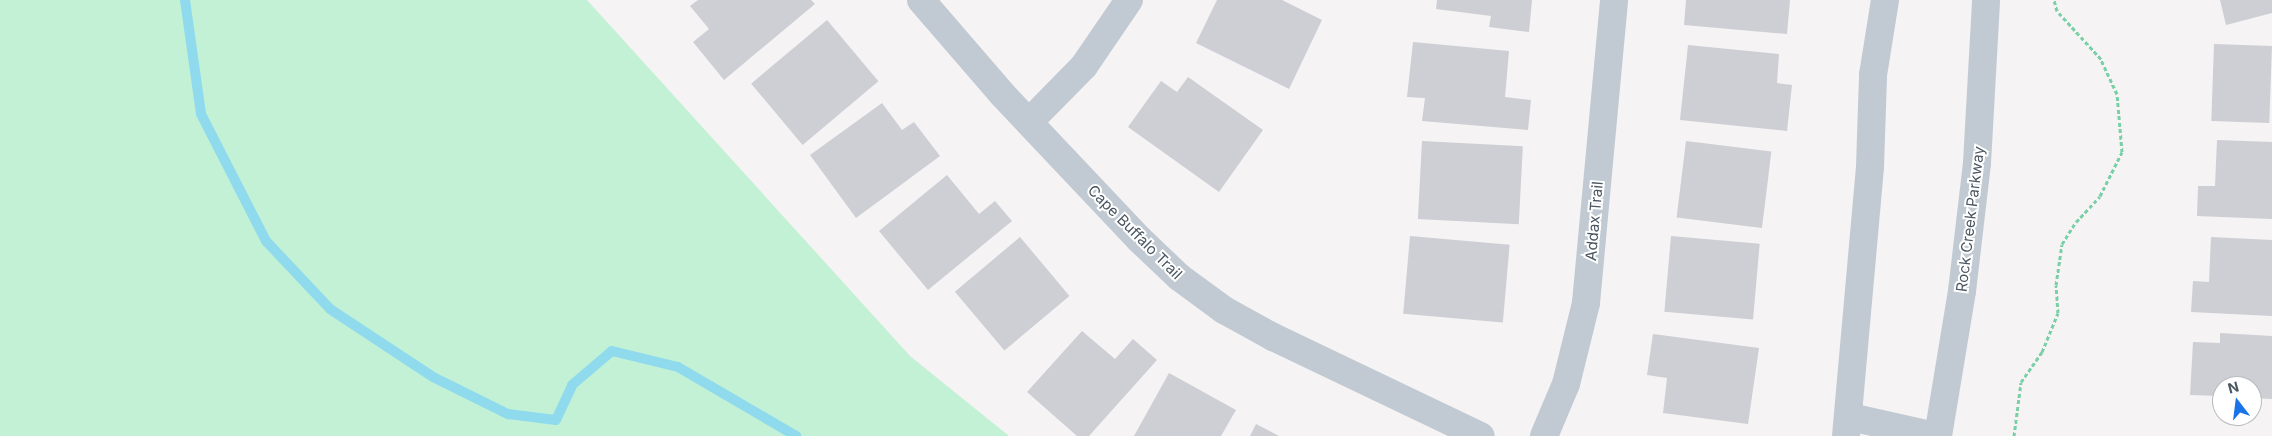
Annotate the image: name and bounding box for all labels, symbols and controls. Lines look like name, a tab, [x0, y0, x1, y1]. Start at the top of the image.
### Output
street label: Rock Creek Parkway	[1952, 145, 1988, 293]
street label: Cape Buffalo Trail	[1084, 181, 1186, 283]
street label: Addax Trail	[1582, 181, 1606, 261]
north arrow	[2212, 376, 2262, 426]
text: N	[2226, 377, 2241, 397]

